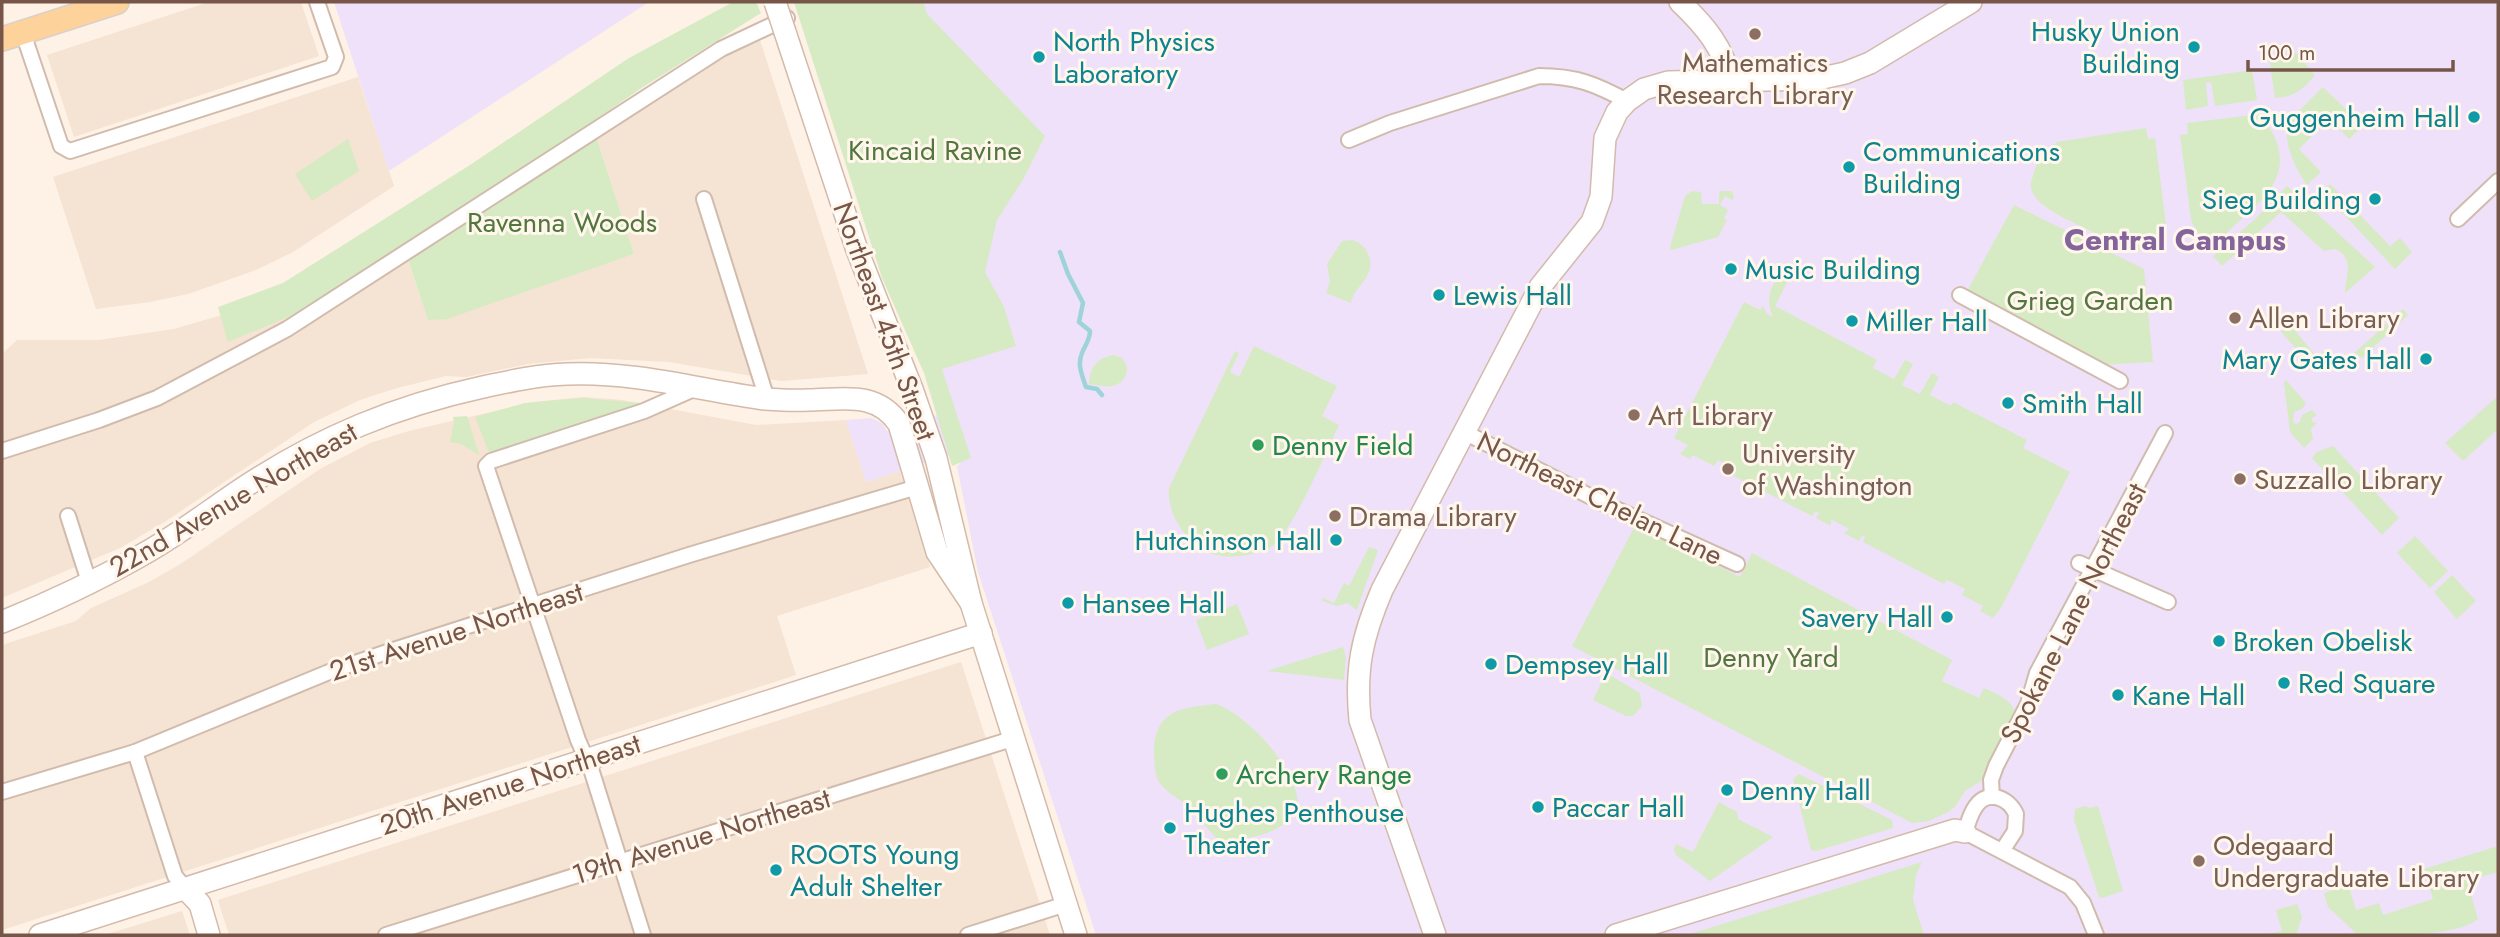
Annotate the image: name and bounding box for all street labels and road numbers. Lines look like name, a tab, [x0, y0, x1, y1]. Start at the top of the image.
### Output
street label: Northeast 45th Street	[822, 196, 947, 446]
street label: 22nd Avenue Northeast	[102, 411, 365, 587]
street label: Northeast Chelan Lane	[1470, 421, 1730, 576]
street label: Spokane Lane Northeast	[1990, 476, 2157, 751]
street label: 21st Avenue Northeast	[324, 571, 589, 692]
street label: 20th Avenue Northeast	[374, 723, 646, 846]
street label: 19th Avenue Northeast	[567, 778, 836, 895]

